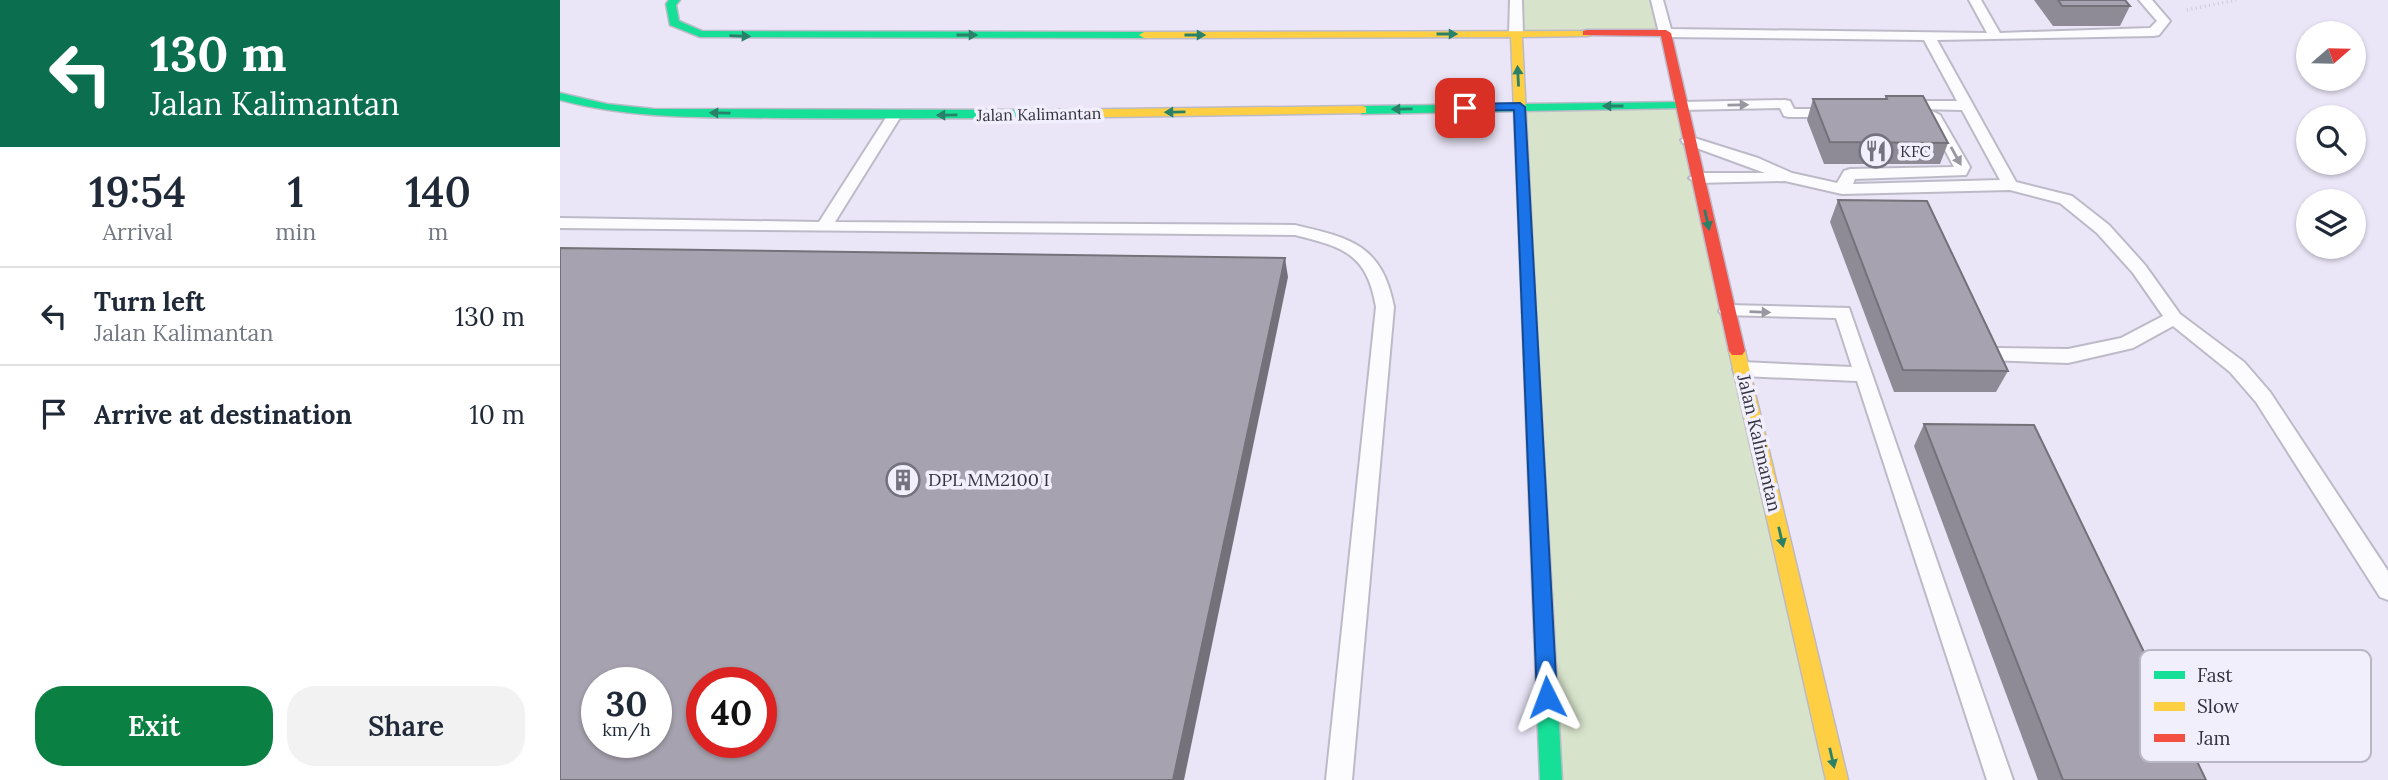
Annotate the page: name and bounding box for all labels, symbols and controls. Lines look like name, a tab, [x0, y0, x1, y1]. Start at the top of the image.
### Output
north arrow	[2296, 21, 2366, 91]
map controls	[2296, 21, 2366, 259]
text: 130 m	[150, 22, 286, 84]
icon: left	[35, 28, 126, 119]
one-way arrow	[1436, 28, 1458, 40]
one-way arrow	[957, 29, 979, 41]
one-way arrow	[1184, 29, 1206, 41]
one-way arrow	[729, 30, 751, 41]
one-way arrow	[1513, 64, 1524, 86]
pin	[1435, 78, 1495, 138]
text: Jalan Kalimantan	[150, 83, 400, 124]
icon: arrive	[1446, 89, 1484, 127]
one-way arrow	[1727, 99, 1749, 110]
one-way arrow	[1601, 100, 1623, 112]
street label: Jalan Kalimantan	[975, 103, 1102, 125]
one-way arrow	[1391, 103, 1413, 114]
button: search	[2296, 105, 2366, 175]
one-way arrow	[1164, 106, 1186, 118]
one-way arrow	[709, 107, 731, 119]
one-way arrow	[936, 110, 958, 121]
restaurant icon: KFC	[1857, 132, 1895, 170]
place label: KFC	[1900, 141, 1931, 161]
one-way arrow	[1950, 146, 1962, 166]
text: 19:54	[89, 165, 186, 219]
text: 1	[287, 165, 304, 219]
text: 140	[405, 165, 471, 219]
button: layers	[2296, 189, 2366, 259]
one-way arrow	[1702, 209, 1713, 231]
text: Arrival	[102, 217, 173, 246]
text: min	[275, 217, 316, 246]
text: m	[428, 217, 448, 246]
text: Turn left	[94, 285, 205, 318]
icon: left	[35, 297, 73, 335]
text: 130 m	[455, 300, 525, 333]
one-way arrow	[1749, 306, 1771, 318]
text: Jalan Kalimantan	[94, 318, 273, 347]
street label: Jalan Kalimantan	[1732, 371, 1787, 514]
icon: arrive	[35, 395, 73, 433]
text: Arrive at destination	[94, 398, 352, 431]
text: 10 m	[469, 398, 525, 431]
building icon: DPL MM2100 I	[884, 461, 922, 499]
place label: DPL MM2100 I	[928, 468, 1050, 491]
one-way arrow	[1776, 526, 1787, 548]
legend	[2140, 650, 2371, 762]
position arrow	[1510, 660, 1584, 734]
text: Fast	[2197, 663, 2233, 687]
speed limit sign: 40	[686, 667, 777, 758]
text: 30	[606, 681, 647, 726]
button: Exit	[35, 686, 273, 766]
button: Share	[287, 686, 525, 766]
text: Slow	[2197, 694, 2240, 718]
text: km/h	[602, 718, 651, 741]
text: Jam	[2196, 726, 2231, 750]
one-way arrow	[1827, 747, 1838, 769]

